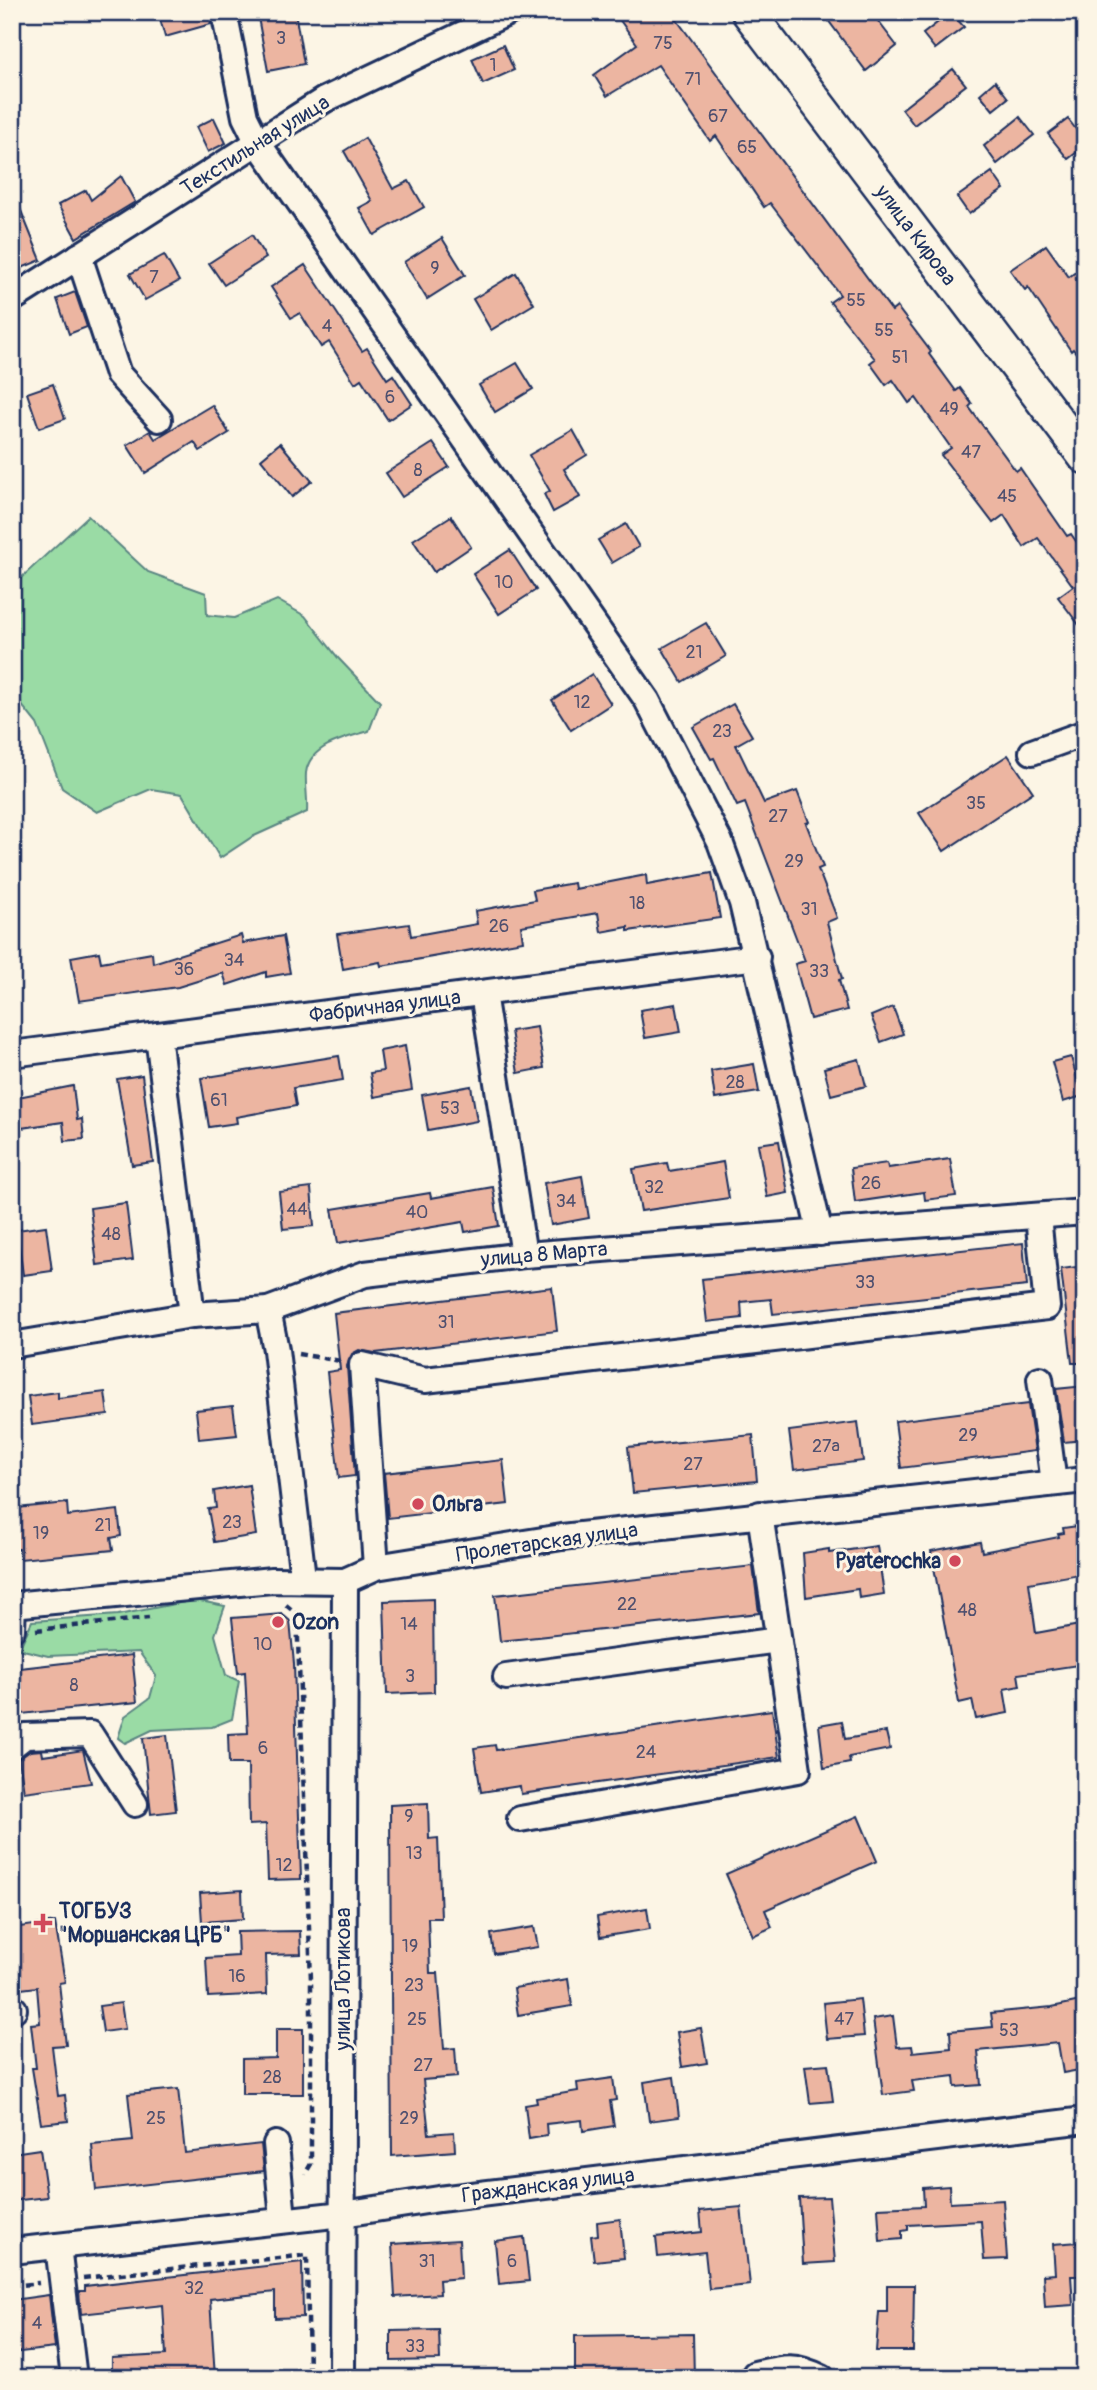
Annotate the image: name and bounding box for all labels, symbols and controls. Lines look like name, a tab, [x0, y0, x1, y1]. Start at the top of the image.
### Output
house number: 3	[276, 27, 286, 50]
house number: 75	[653, 32, 673, 55]
house number: 1	[489, 54, 497, 77]
house number: 71	[685, 68, 701, 91]
street label: Текстильная улица	[176, 89, 335, 202]
house number: 67	[708, 105, 728, 128]
house number: 65	[737, 136, 757, 159]
street label: улица Кирова	[868, 179, 962, 291]
house number: 9	[430, 257, 440, 280]
house number: 7	[149, 266, 159, 289]
house number: 55	[846, 289, 866, 312]
house number: 4	[322, 315, 333, 338]
house number: 55	[874, 319, 894, 342]
house number: 51	[892, 346, 908, 369]
house number: 6	[385, 386, 395, 409]
house number: 49	[939, 398, 959, 421]
house number: 47	[961, 441, 981, 464]
house number: 8	[413, 459, 423, 482]
house number: 45	[997, 485, 1017, 508]
house number: 10	[494, 571, 514, 594]
house number: 21	[685, 641, 703, 664]
house number: 12	[573, 691, 591, 714]
house number: 23	[712, 720, 732, 743]
house number: 35	[966, 792, 986, 815]
house number: 27	[768, 805, 788, 828]
house number: 29	[784, 850, 804, 873]
house number: 18	[629, 892, 645, 915]
house number: 31	[800, 898, 818, 921]
house number: 26	[489, 915, 509, 938]
house number: 34	[224, 949, 245, 972]
house number: 36	[174, 958, 194, 981]
house number: 33	[809, 960, 829, 983]
street label: Фабричная улица	[308, 984, 462, 1029]
house number: 28	[725, 1071, 745, 1094]
house number: 61	[210, 1089, 228, 1112]
house number: 53	[440, 1097, 460, 1120]
house number: 26	[861, 1172, 881, 1195]
house number: 32	[644, 1176, 664, 1199]
house number: 34	[556, 1190, 577, 1213]
house number: 44	[287, 1198, 308, 1221]
house number: 40	[406, 1201, 428, 1224]
house number: 48	[101, 1223, 121, 1246]
street label: улица 8 Марта	[479, 1236, 609, 1274]
house number: 33	[855, 1271, 875, 1294]
house number: 31	[437, 1311, 455, 1334]
house number: 29	[958, 1424, 978, 1447]
house number: 27а	[812, 1435, 840, 1458]
house number: 27	[683, 1453, 703, 1476]
place label: Ольга	[432, 1491, 483, 1518]
marker: Ольга	[410, 1496, 426, 1512]
house number: 23	[222, 1511, 242, 1534]
house number: 21	[94, 1514, 112, 1537]
street label: Пролетарская улица	[454, 1516, 640, 1569]
house number: 19	[33, 1522, 49, 1545]
place label: Pyaterochka	[835, 1548, 941, 1575]
marker: Pyaterochka	[947, 1553, 963, 1569]
house number: 22	[617, 1593, 637, 1616]
house number: 48	[957, 1599, 977, 1622]
place label: Ozon	[292, 1609, 339, 1636]
house number: 14	[400, 1613, 418, 1636]
marker: Ozon	[270, 1614, 286, 1630]
house number: 10	[253, 1633, 273, 1656]
house number: 3	[405, 1665, 415, 1688]
house number: 8	[69, 1674, 79, 1697]
house number: 6	[258, 1737, 268, 1760]
house number: 24	[636, 1741, 657, 1764]
house number: 9	[404, 1805, 414, 1828]
house number: 13	[405, 1842, 423, 1865]
house number: 12	[275, 1854, 293, 1877]
place label: ТОГБУЗ "Моршанская ЦРБ"	[58, 1898, 231, 1949]
street label: улица Лотикова	[330, 1908, 357, 2051]
marker: ТОГБУЗ "Моршанская ЦРБ"	[33, 1913, 53, 1933]
house number: 19	[402, 1935, 418, 1958]
house number: 16	[228, 1965, 246, 1988]
house number: 23	[404, 1974, 424, 1997]
house number: 25	[407, 2008, 427, 2031]
house number: 47	[834, 2008, 854, 2031]
house number: 53	[999, 2019, 1019, 2042]
house number: 27	[413, 2054, 433, 2077]
house number: 28	[262, 2066, 282, 2089]
house number: 25	[146, 2107, 166, 2130]
house number: 29	[399, 2107, 419, 2130]
street label: Гражданская улица	[460, 2161, 636, 2209]
house number: 31	[418, 2250, 436, 2273]
house number: 6	[507, 2250, 517, 2273]
house number: 32	[184, 2277, 204, 2300]
house number: 4	[32, 2312, 43, 2335]
house number: 33	[405, 2335, 425, 2358]

